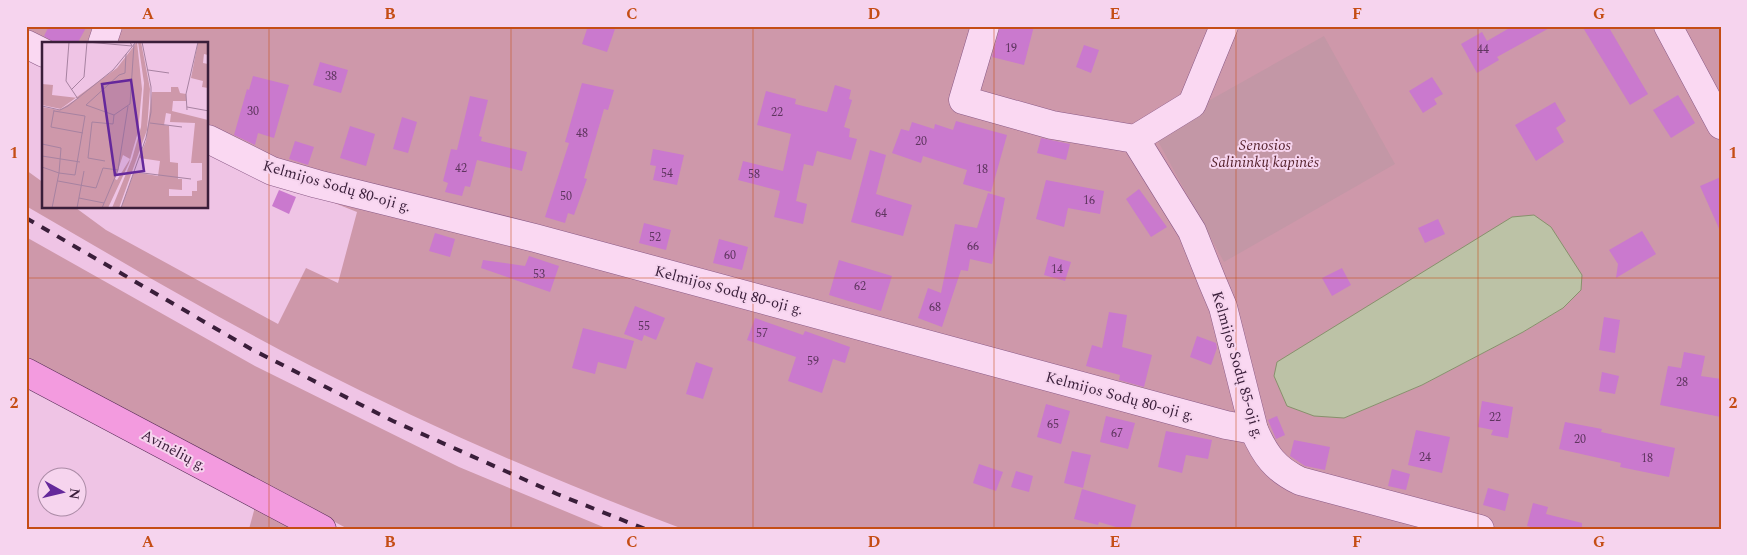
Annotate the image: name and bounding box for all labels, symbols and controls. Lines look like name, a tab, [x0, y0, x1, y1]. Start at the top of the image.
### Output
text: A	[142, 2, 155, 26]
text: B	[384, 2, 396, 26]
text: C	[626, 2, 638, 26]
text: D	[868, 2, 881, 26]
text: E	[1110, 2, 1120, 26]
text: F	[1352, 2, 1362, 26]
text: G	[1593, 2, 1605, 26]
house number: 19	[1005, 39, 1017, 58]
house number: 44	[1477, 40, 1489, 59]
inset map	[42, 42, 209, 209]
house number: 38	[325, 67, 337, 86]
house number: 30	[247, 102, 259, 121]
house number: 22	[771, 103, 783, 122]
house number: 48	[576, 124, 588, 143]
house number: 20	[915, 132, 927, 151]
park label: Senosios Salininkų kapinės	[1211, 134, 1320, 174]
text: 1	[10, 141, 18, 165]
text: 1	[1729, 141, 1737, 165]
street label: Kelmijos Sodų 80-oji g.	[260, 154, 414, 219]
house number: 42	[455, 159, 467, 178]
house number: 18	[976, 160, 988, 179]
house number: 54	[661, 164, 673, 183]
house number: 58	[748, 165, 760, 184]
house number: 50	[560, 187, 572, 206]
house number: 16	[1083, 191, 1095, 210]
house number: 64	[875, 204, 887, 223]
house number: 52	[649, 228, 661, 247]
house number: 66	[967, 237, 979, 256]
house number: 60	[724, 246, 736, 265]
street label: Kelmijos Sodų 80-oji g.	[652, 260, 806, 321]
house number: 14	[1051, 260, 1063, 279]
house number: 53	[533, 265, 545, 284]
house number: 62	[854, 277, 866, 296]
street label: Kelmijos Sodų 85-oji g.	[1205, 288, 1270, 442]
house number: 68	[929, 298, 941, 317]
house number: 55	[638, 317, 650, 336]
house number: 57	[756, 324, 768, 343]
house number: 59	[807, 352, 819, 371]
street label: Kelmijos Sodų 80-oji g.	[1043, 366, 1197, 427]
house number: 28	[1676, 373, 1688, 392]
text: 2	[10, 391, 19, 415]
text: 2	[1729, 391, 1738, 415]
house number: 22	[1489, 408, 1501, 427]
house number: 65	[1047, 415, 1059, 434]
street label: Avinėlių g.	[137, 424, 211, 477]
house number: 67	[1111, 424, 1123, 443]
house number: 20	[1574, 430, 1586, 449]
house number: 24	[1419, 448, 1431, 467]
house number: 18	[1641, 449, 1653, 468]
north arrow	[38, 468, 88, 518]
text: N	[63, 487, 86, 501]
text: A	[142, 530, 155, 554]
text: B	[384, 530, 396, 554]
text: C	[626, 530, 638, 554]
text: D	[868, 530, 881, 554]
text: E	[1110, 530, 1120, 554]
text: F	[1352, 530, 1362, 554]
text: G	[1593, 530, 1605, 554]

